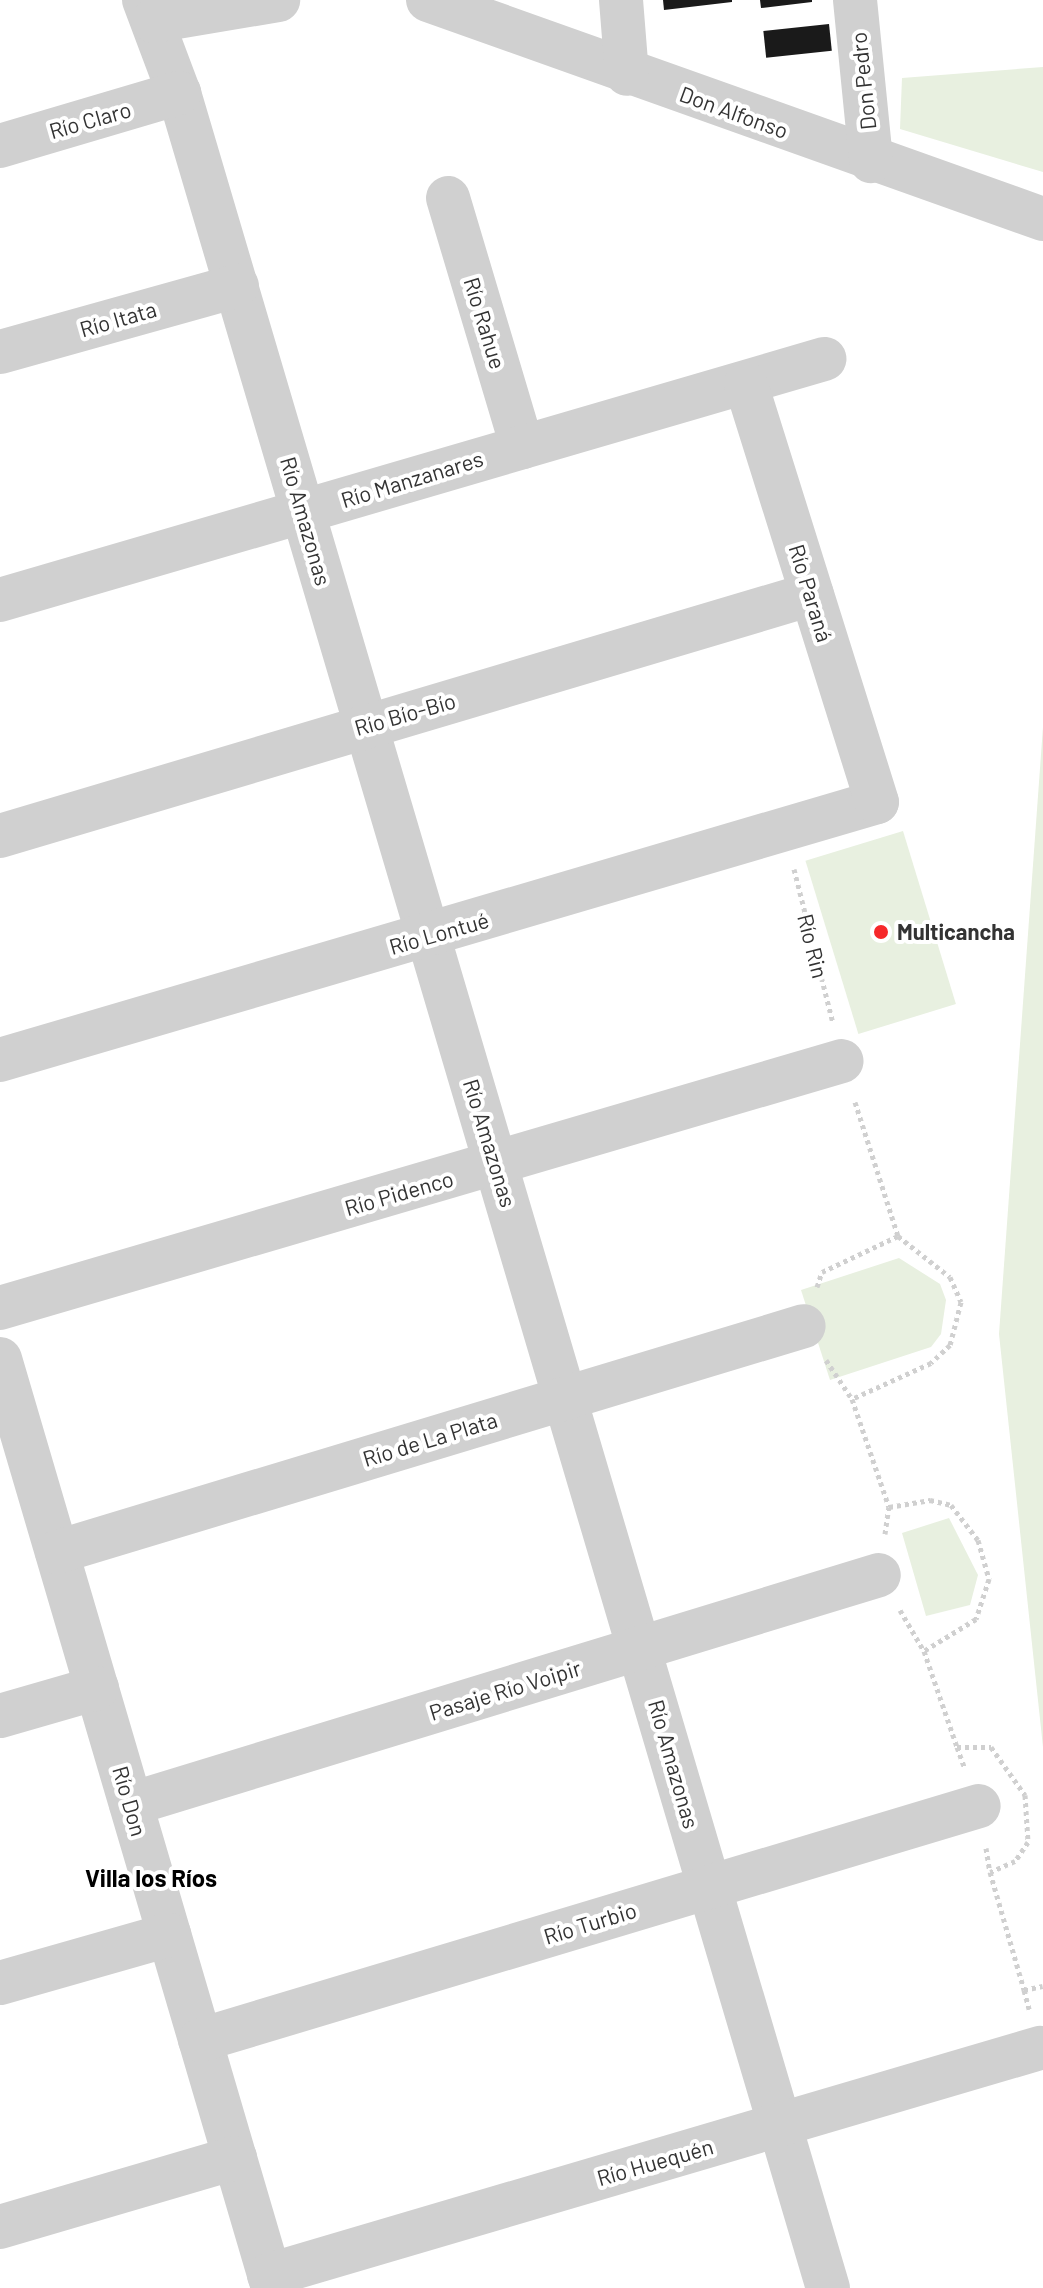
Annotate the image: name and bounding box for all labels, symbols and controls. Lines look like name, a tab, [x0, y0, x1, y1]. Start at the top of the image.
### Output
street label: Don Pedro	[845, 31, 881, 131]
street label: Don Alfonso	[676, 80, 792, 144]
street label: Río Claro	[46, 96, 134, 144]
street label: Río Rahue	[459, 274, 511, 372]
street label: Río Itata	[77, 295, 159, 343]
street label: Río Manzanares	[338, 445, 486, 513]
street label: Río Amazonas	[275, 454, 337, 588]
street label: Río Paraná	[784, 541, 838, 645]
street label: Río Bío-Bío	[351, 687, 459, 741]
street label: Río Lontué	[386, 906, 492, 960]
street label: Río Rin	[792, 911, 834, 981]
place label: Multicancha	[897, 919, 1015, 945]
marker: Multicancha	[872, 923, 890, 941]
street label: Río Amazonas	[458, 1076, 522, 1210]
street label: Río Pidenco	[342, 1165, 456, 1221]
street label: Río de La Plata	[360, 1406, 500, 1472]
street label: Pasaje Río Voipir	[426, 1654, 584, 1726]
street label: Río Amazonas	[643, 1697, 705, 1831]
street label: Río Don	[107, 1763, 153, 1839]
district label: Villa los Ríos	[85, 1864, 217, 1892]
street label: Río Turbio	[540, 1896, 640, 1950]
street label: Río Huequén	[594, 2133, 716, 2191]

